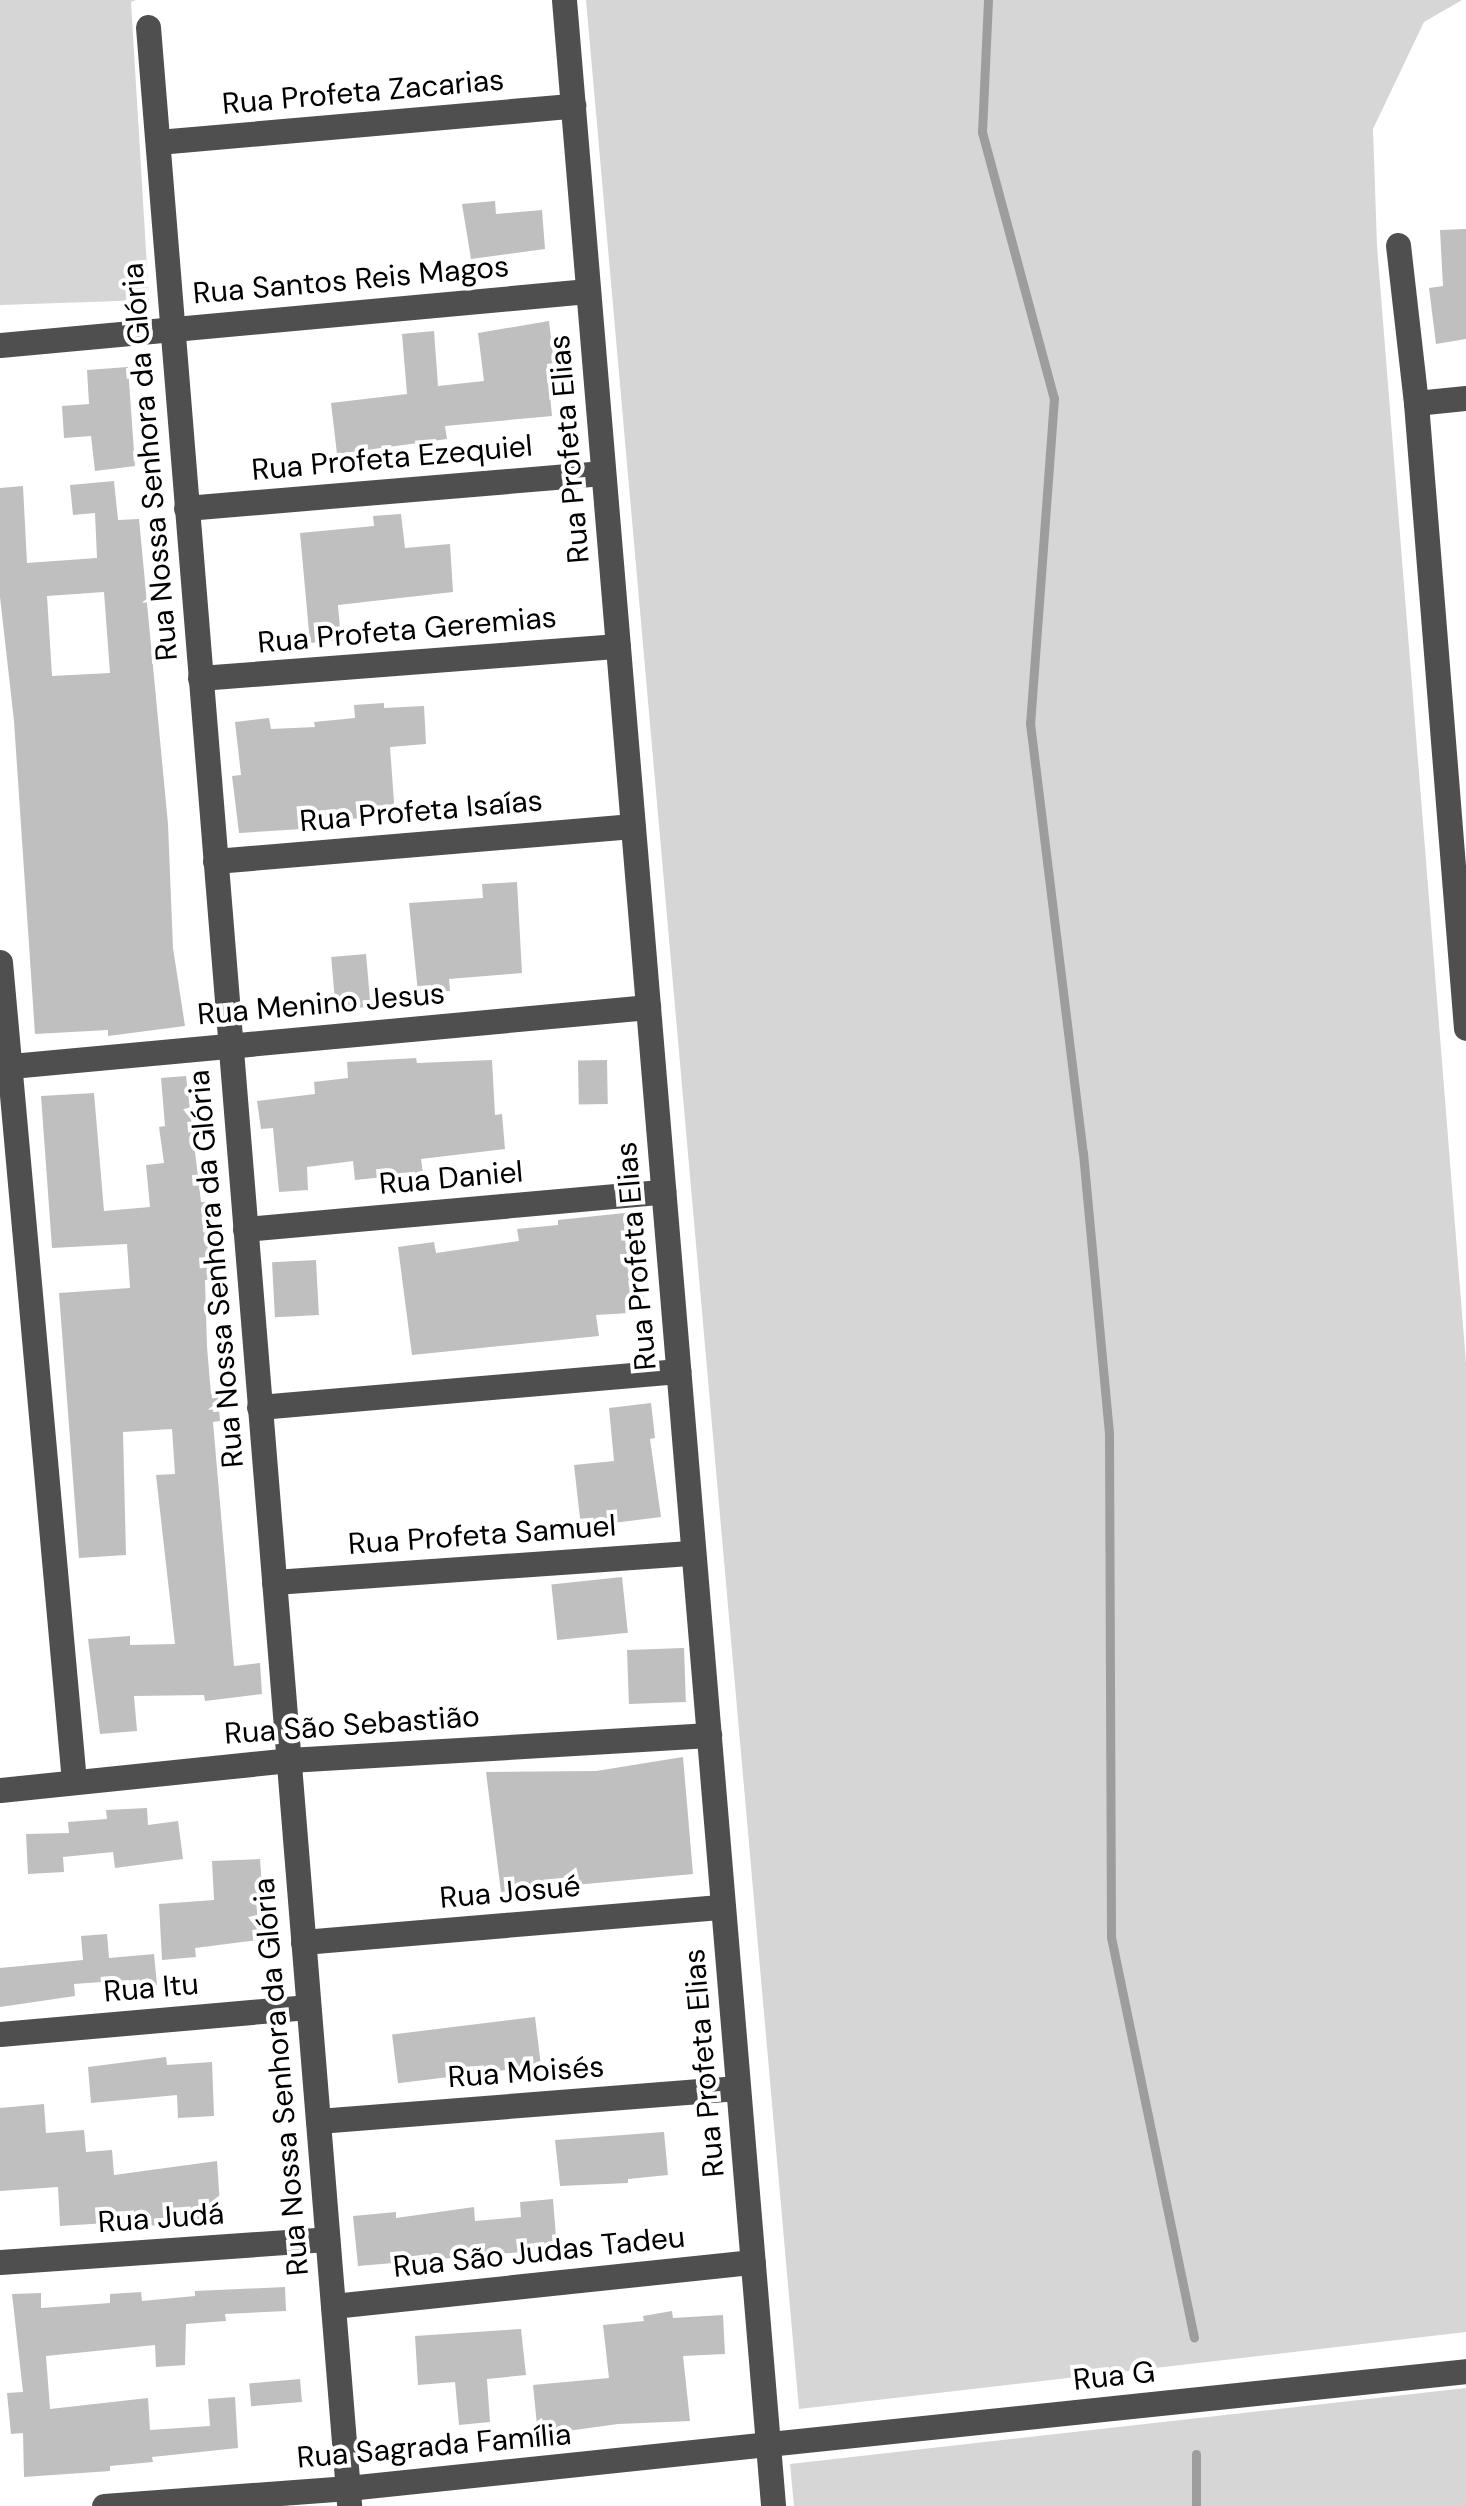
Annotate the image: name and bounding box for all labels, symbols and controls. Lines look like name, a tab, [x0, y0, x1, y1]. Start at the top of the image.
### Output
street label: Rua Profeta Zacarias	[221, 62, 505, 122]
street label: Rua Santos Reis Magos	[191, 248, 511, 312]
street label: Rua Nossa Senhora da Glória	[115, 262, 185, 662]
street label: Rua Profeta Elias	[541, 333, 597, 565]
street label: Rua Profeta Ezequiel	[250, 428, 534, 488]
street label: Rua Profeta Geremias	[256, 599, 558, 661]
street label: Rua Profeta Isaías	[298, 782, 544, 840]
street label: Rua Menino Jesus	[196, 975, 446, 1033]
street label: Rua Nossa Senhora da Glória	[181, 1069, 251, 1469]
street label: Rua Profeta Elias	[608, 1140, 664, 1372]
street label: Rua Daniel	[377, 1154, 525, 1202]
street label: Rua Profeta Samuel	[347, 1508, 617, 1562]
street label: Rua São Sebastião	[223, 1698, 481, 1752]
street label: Rua Josué	[438, 1868, 582, 1916]
street label: Rua Nossa Senhora da Glória	[246, 1877, 316, 2277]
street label: Rua Profeta Elias	[676, 1947, 732, 2179]
street label: Rua Itu	[102, 1966, 200, 2010]
street label: Rua Moisés	[447, 2049, 605, 2095]
street label: Rua Judá	[97, 2196, 225, 2240]
street label: Rua São Judas Tadeu	[391, 2219, 687, 2285]
street label: Rua G	[1071, 2354, 1157, 2398]
street label: Rua Sagrada Família	[295, 2416, 573, 2476]

